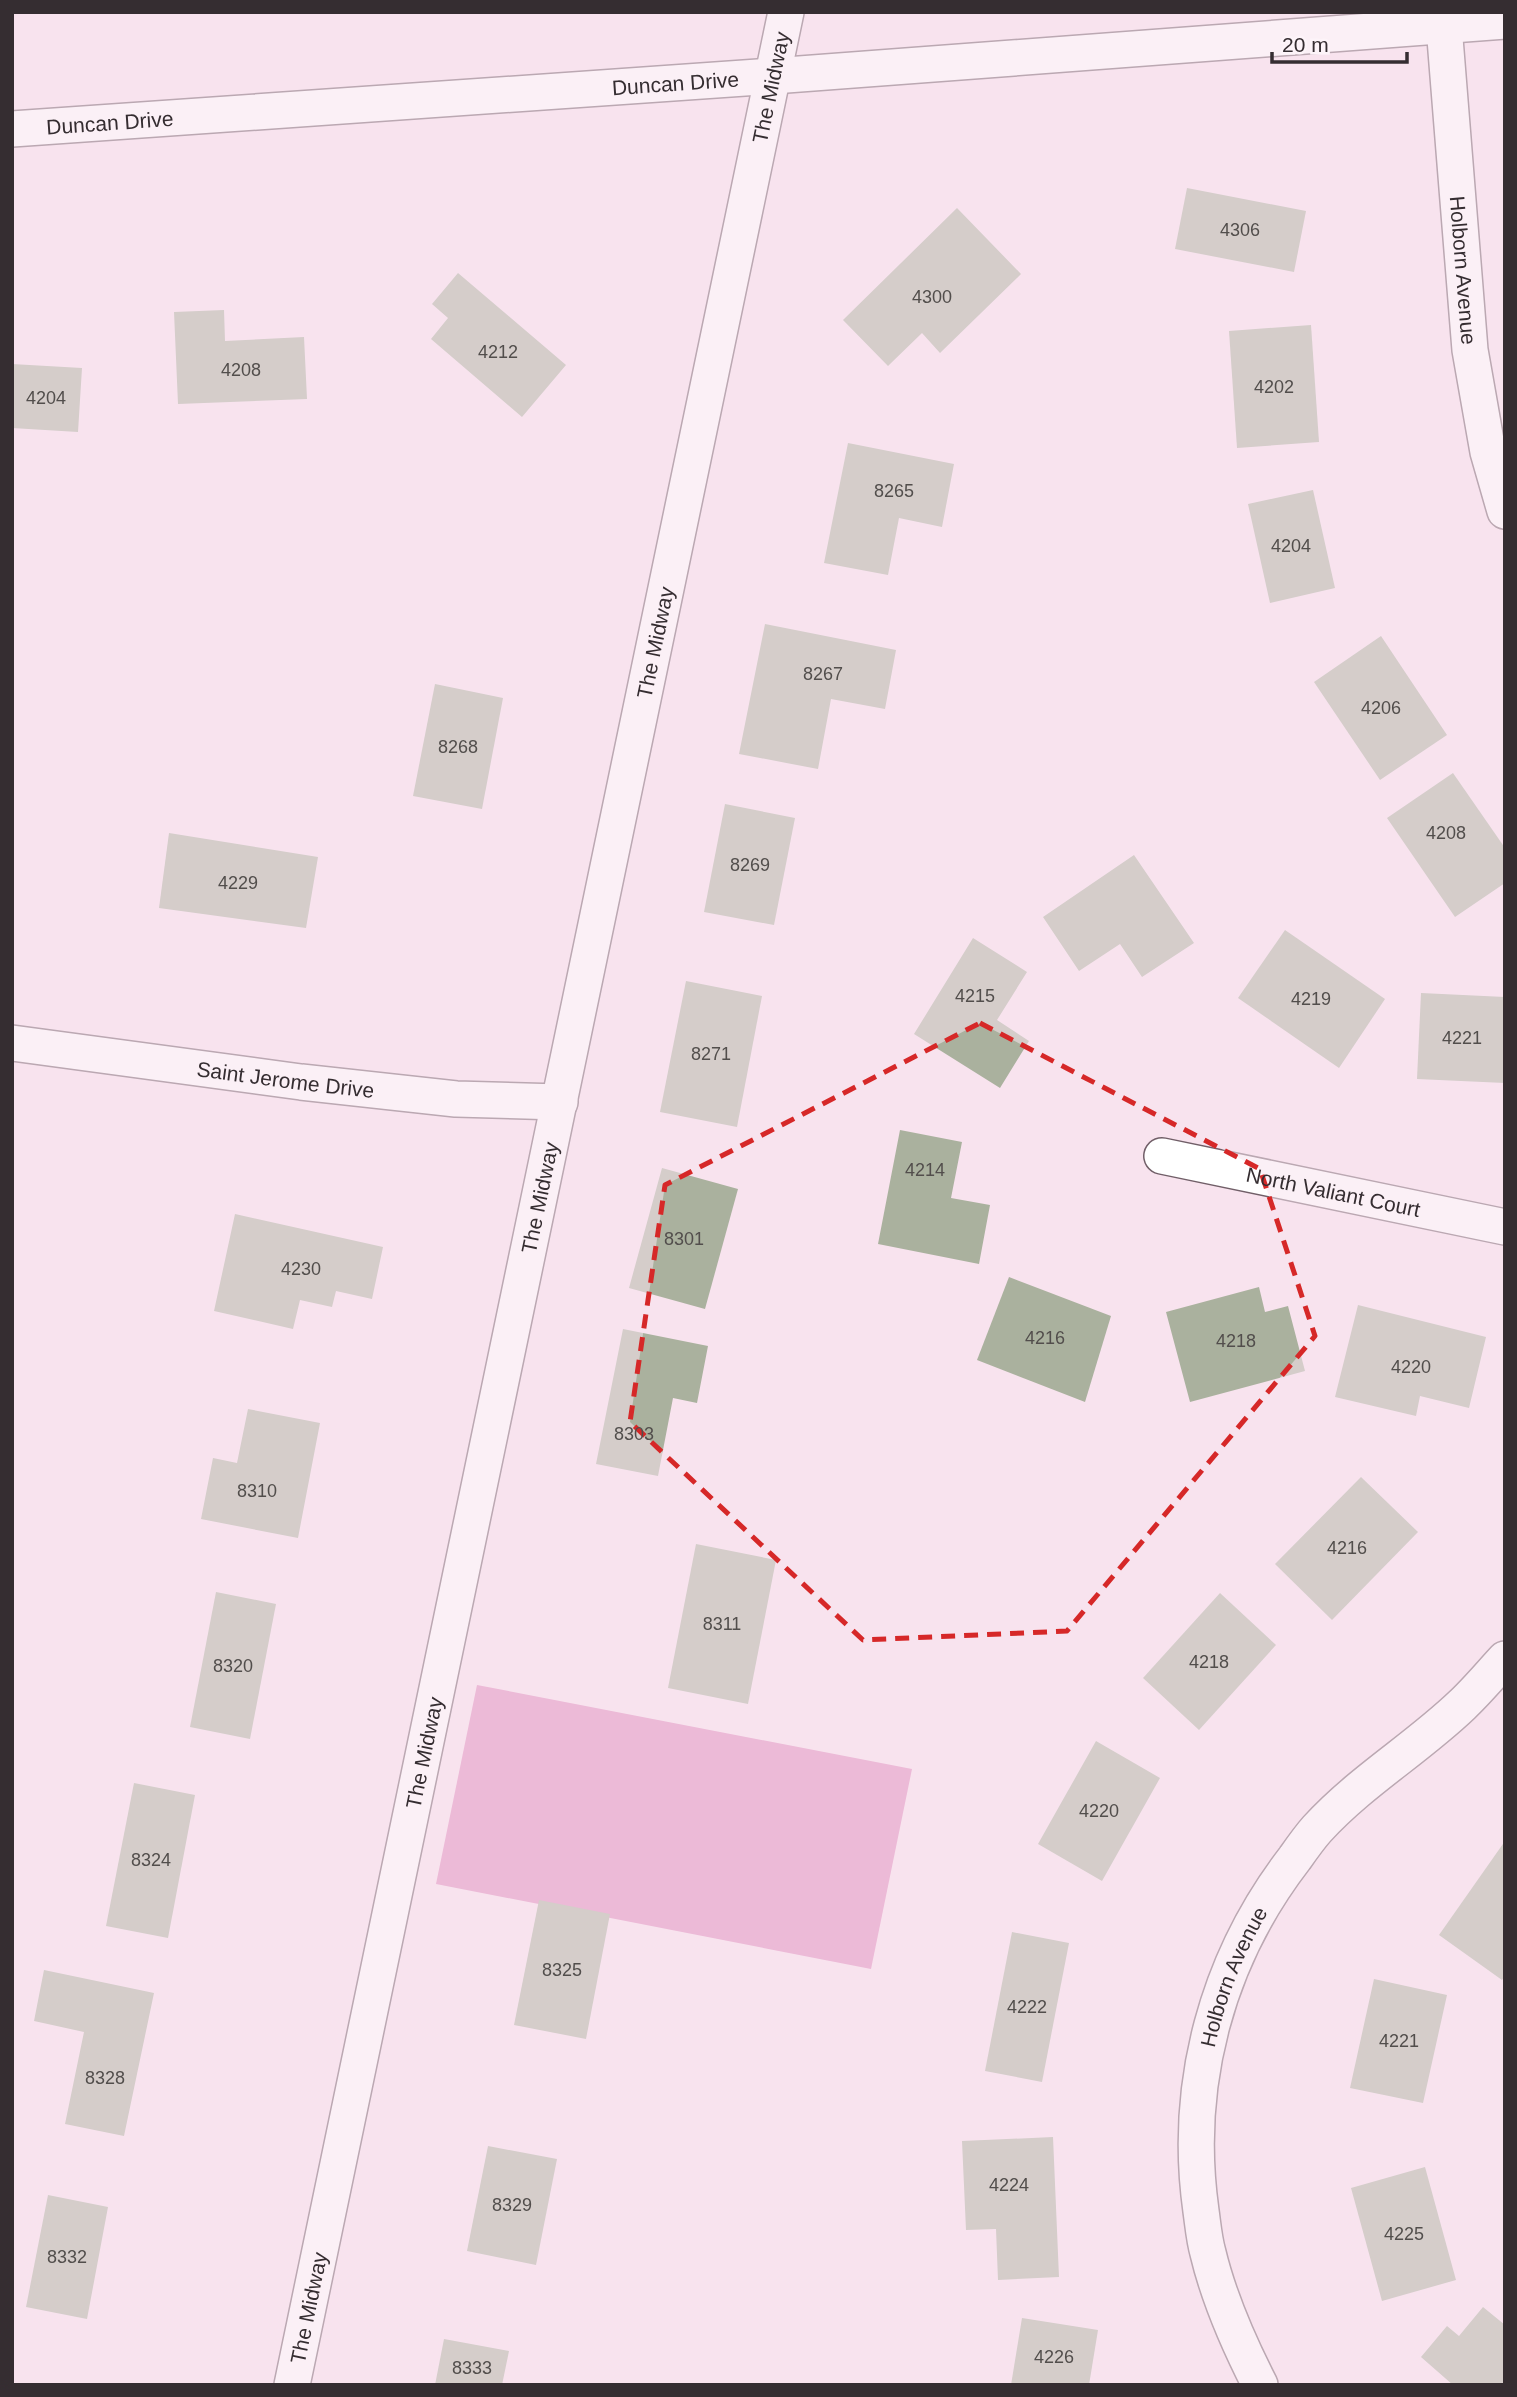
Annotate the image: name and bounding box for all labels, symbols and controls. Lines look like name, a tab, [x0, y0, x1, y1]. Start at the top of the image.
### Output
scale bar	[1272, 21, 1407, 65]
street label: The Midway	[748, 29, 793, 145]
text: 20 m	[1282, 33, 1329, 56]
street label: Duncan Drive	[611, 67, 740, 99]
street label: Duncan Drive	[45, 106, 174, 138]
street label: Holborn Avenue	[1446, 195, 1481, 345]
house number: 4306	[1220, 220, 1260, 240]
house number: 4300	[912, 287, 952, 307]
house number: 4212	[478, 342, 518, 362]
house number: 4208	[221, 360, 261, 380]
house number: 4202	[1254, 377, 1294, 397]
house number: 4204	[26, 388, 66, 408]
house number: 8265	[874, 481, 914, 501]
house number: 4204	[1271, 536, 1311, 556]
street label: The Midway	[632, 584, 678, 700]
house number: 8267	[803, 664, 843, 684]
house number: 4206	[1361, 698, 1401, 718]
house number: 8268	[438, 737, 478, 757]
house number: 4208	[1426, 823, 1466, 843]
house number: 8269	[730, 855, 770, 875]
house number: 4229	[218, 873, 258, 893]
house number: 4215	[955, 986, 995, 1006]
house number: 4219	[1291, 989, 1331, 1009]
house number: 4221	[1442, 1028, 1482, 1048]
house number: 8271	[691, 1044, 731, 1064]
street label: Saint Jerome Drive	[195, 1057, 376, 1101]
street label: The Midway	[516, 1139, 562, 1255]
house number: 4214	[905, 1160, 945, 1180]
street label: North Valiant Court	[1244, 1162, 1423, 1221]
house number: 8301	[664, 1229, 704, 1249]
house number: 4230	[281, 1259, 321, 1279]
house number: 4216	[1025, 1328, 1065, 1348]
house number: 4218	[1216, 1331, 1256, 1351]
house number: 4220	[1391, 1357, 1431, 1377]
house number: 8303	[614, 1424, 654, 1444]
house number: 8310	[237, 1481, 277, 1501]
house number: 4216	[1327, 1538, 1367, 1558]
house number: 8311	[703, 1614, 741, 1634]
house number: 4218	[1189, 1652, 1229, 1672]
house number: 8320	[213, 1656, 253, 1676]
street label: The Midway	[401, 1694, 447, 1810]
house number: 4220	[1079, 1801, 1119, 1821]
house number: 8324	[131, 1850, 171, 1870]
street label: Holborn Avenue	[1196, 1902, 1271, 2049]
house number: 8325	[542, 1960, 582, 1980]
house number: 4222	[1007, 1997, 1047, 2017]
house number: 4221	[1379, 2031, 1419, 2051]
house number: 8328	[85, 2068, 125, 2088]
house number: 4224	[989, 2175, 1029, 2195]
house number: 8329	[492, 2195, 532, 2215]
house number: 4225	[1384, 2224, 1424, 2244]
house number: 8332	[47, 2247, 87, 2267]
street label: The Midway	[285, 2249, 331, 2365]
house number: 4226	[1034, 2347, 1074, 2367]
house number: 8333	[452, 2358, 492, 2378]

